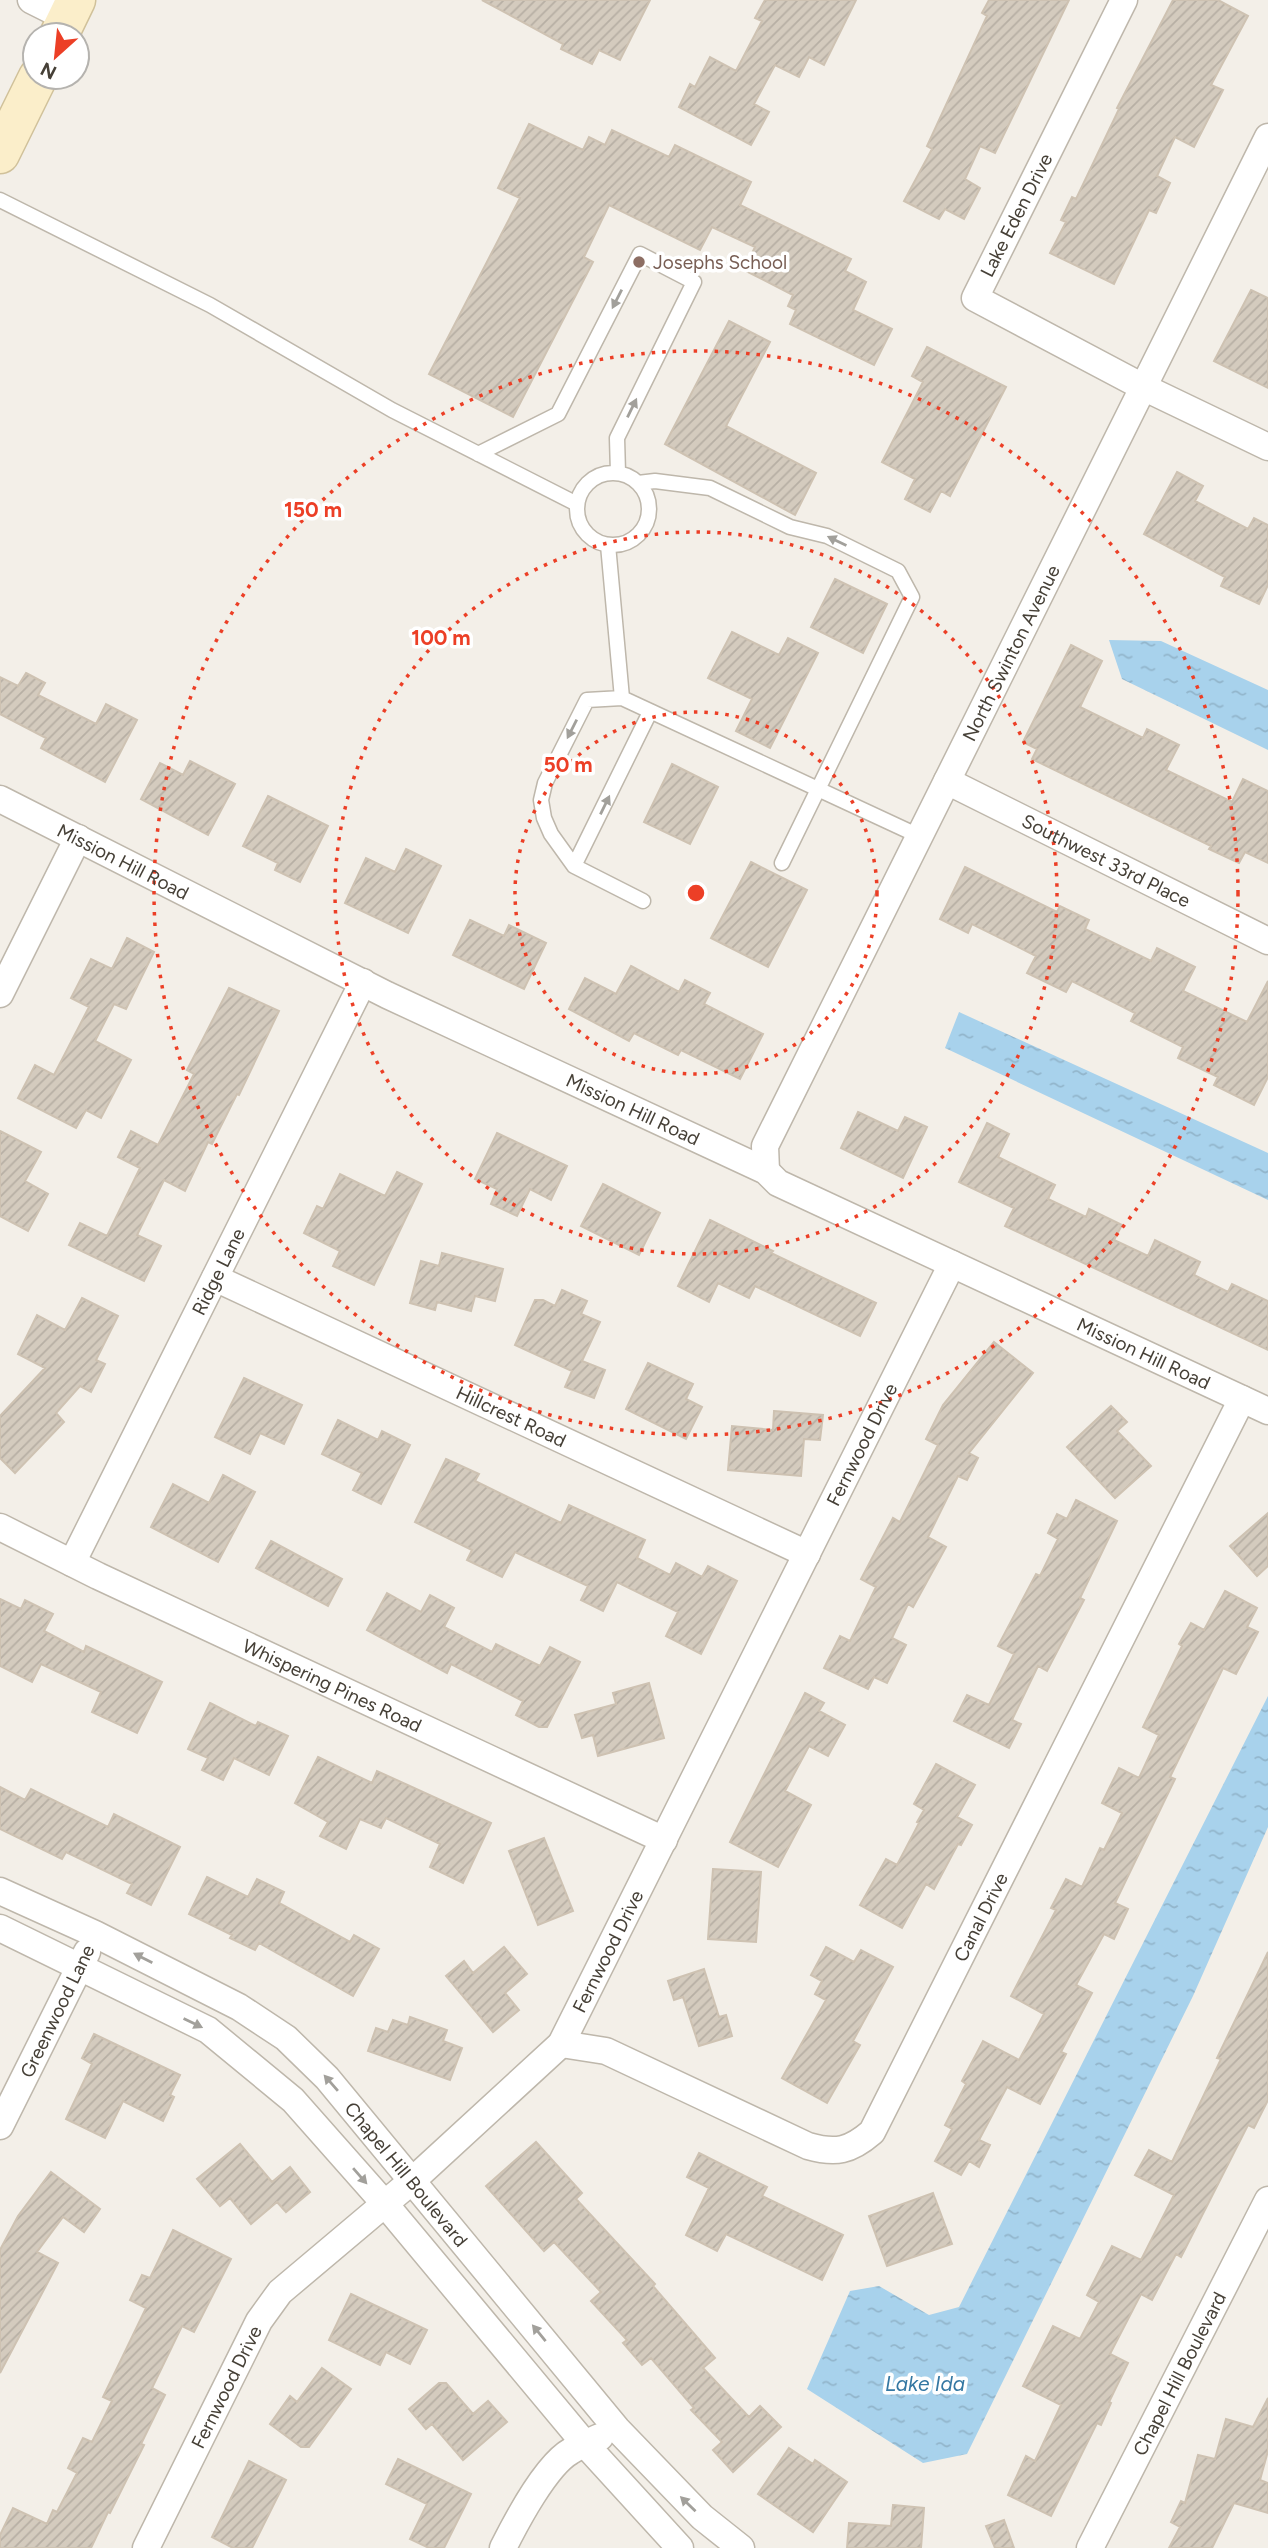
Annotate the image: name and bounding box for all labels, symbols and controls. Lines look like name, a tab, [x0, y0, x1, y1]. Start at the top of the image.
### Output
north arrow	[21, 21, 91, 91]
text: N	[37, 57, 60, 84]
street label: Lake Eden Drive	[975, 150, 1057, 281]
place label: Josephs School	[653, 251, 787, 274]
marker: Josephs School	[631, 254, 647, 270]
one-way arrow	[612, 289, 623, 309]
one-way arrow	[626, 398, 637, 418]
text: 150 m	[284, 497, 342, 522]
one-way arrow	[827, 535, 847, 546]
street label: North Swinton Avenue	[958, 561, 1065, 745]
text: 100 m	[411, 625, 471, 650]
one-way arrow	[567, 720, 579, 740]
text: 50 m	[543, 752, 593, 777]
one-way arrow	[599, 795, 610, 815]
street label: Southwest 33rd Place	[1018, 809, 1194, 912]
street label: Mission Hill Road	[53, 819, 193, 905]
centre of rings	[684, 881, 708, 905]
street label: Mission Hill Road	[562, 1069, 703, 1151]
street label: Ridge Lane	[187, 1224, 250, 1319]
street label: Mission Hill Road	[1073, 1313, 1214, 1395]
street label: Fernwood Drive	[822, 1380, 902, 1510]
street label: Hillcrest Road	[453, 1381, 570, 1452]
street label: Whispering Pines Road	[239, 1634, 425, 1737]
street label: Canal Drive	[949, 1869, 1013, 1966]
street label: Fernwood Drive	[568, 1886, 648, 2017]
street label: Greenwood Lane	[15, 1941, 100, 2082]
one-way arrow	[133, 1953, 153, 1964]
one-way arrow	[183, 2017, 203, 2028]
one-way arrow	[324, 2074, 339, 2091]
street label: Chapel Hill Boulevard	[340, 2097, 472, 2251]
one-way arrow	[352, 2167, 367, 2184]
street label: Chapel Hill Boulevard	[1128, 2288, 1231, 2459]
street label: Fernwood Drive	[186, 2322, 267, 2452]
one-way arrow	[531, 2325, 546, 2343]
water label: Lake Ida	[885, 2371, 965, 2396]
one-way arrow	[680, 2496, 697, 2513]

